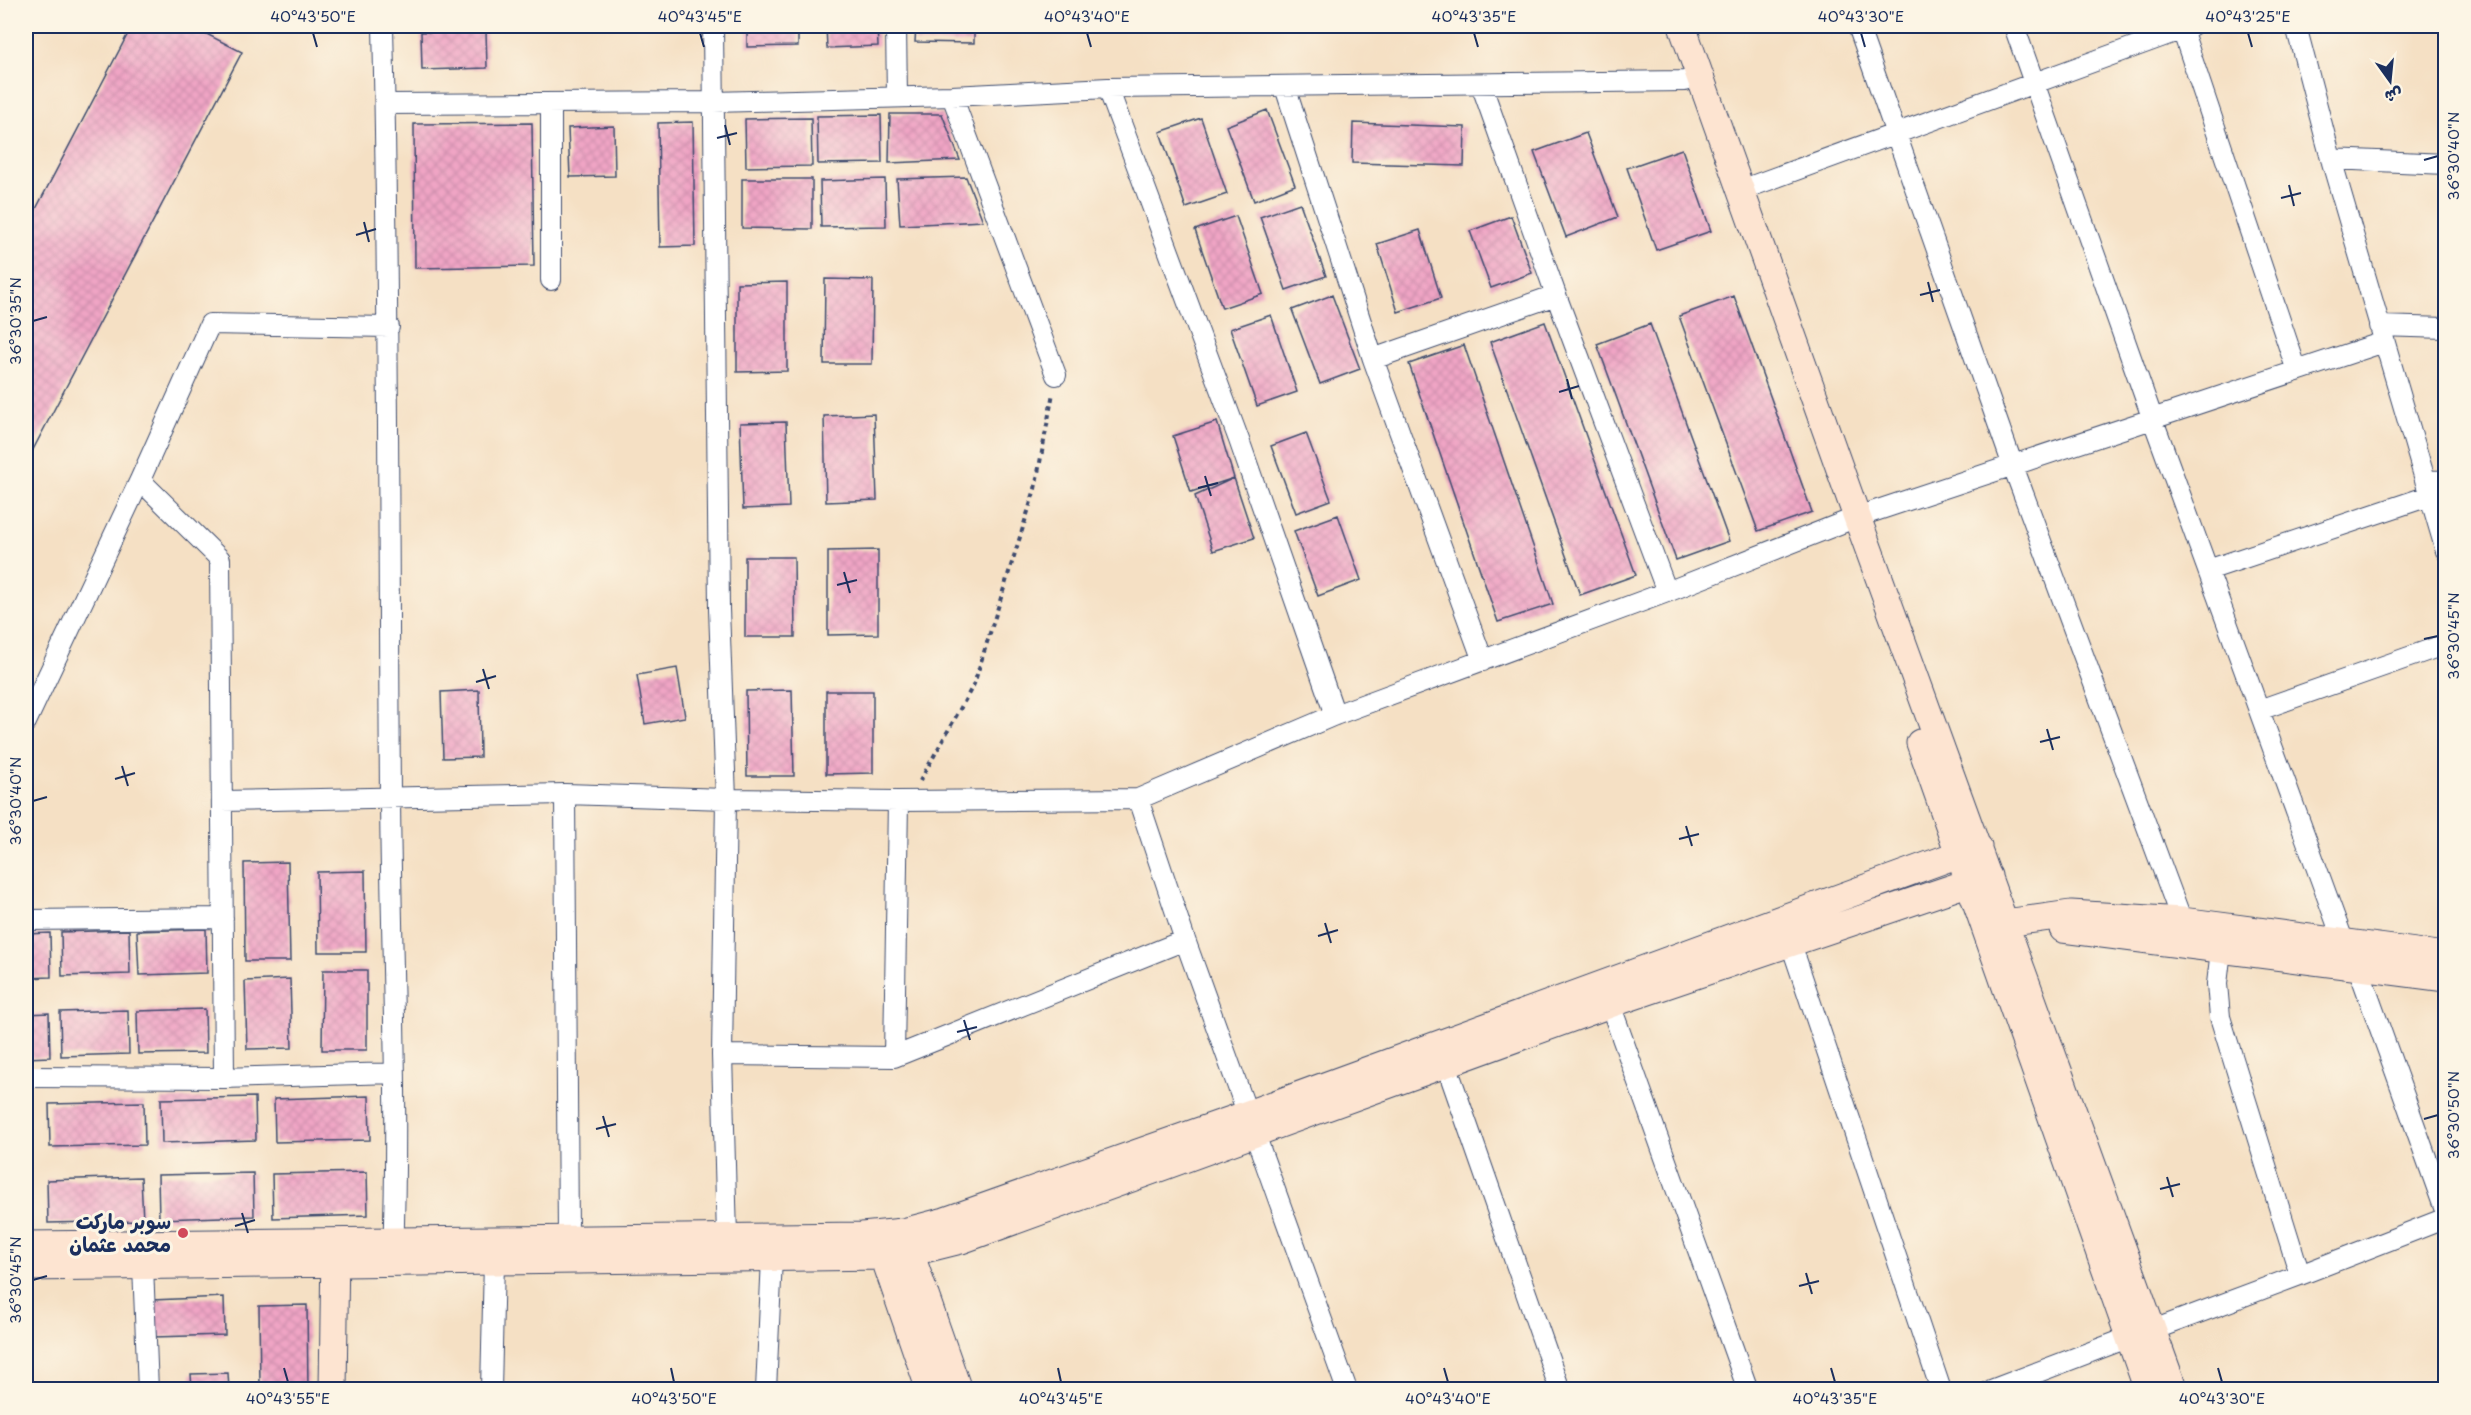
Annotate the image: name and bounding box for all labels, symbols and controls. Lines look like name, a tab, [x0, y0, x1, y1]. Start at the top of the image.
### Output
text: 40°43'50"E	[270, 4, 356, 27]
text: 40°43'45"E	[658, 4, 742, 27]
text: 40°43'40"E	[1044, 4, 1130, 27]
text: 40°43'35"E	[1432, 4, 1516, 27]
text: 40°43'30"E	[1818, 4, 1904, 27]
text: 40°43'25"E	[2205, 4, 2291, 27]
north arrow	[2360, 51, 2420, 111]
text: ش	[2383, 83, 2406, 110]
text: 36°30'40"N	[2441, 112, 2464, 200]
text: 36°30'35"N	[3, 277, 26, 365]
text: 36°30'45"N	[2441, 592, 2464, 680]
text: 36°30'40"N	[3, 757, 26, 845]
text: 36°30'50"N	[2441, 1071, 2464, 1159]
place label: سوبر ماركت محمد عثمان	[69, 1206, 171, 1259]
marker: سوبر ماركت محمد عثمان	[176, 1226, 190, 1240]
text: 36°30'45"N	[3, 1236, 26, 1324]
text: 40°43'55"E	[246, 1386, 330, 1409]
text: 40°43'50"E	[631, 1386, 717, 1409]
text: 40°43'45"E	[1019, 1386, 1103, 1409]
text: 40°43'40"E	[1405, 1386, 1491, 1409]
text: 40°43'35"E	[1793, 1386, 1877, 1409]
text: 40°43'30"E	[2179, 1386, 2265, 1409]

